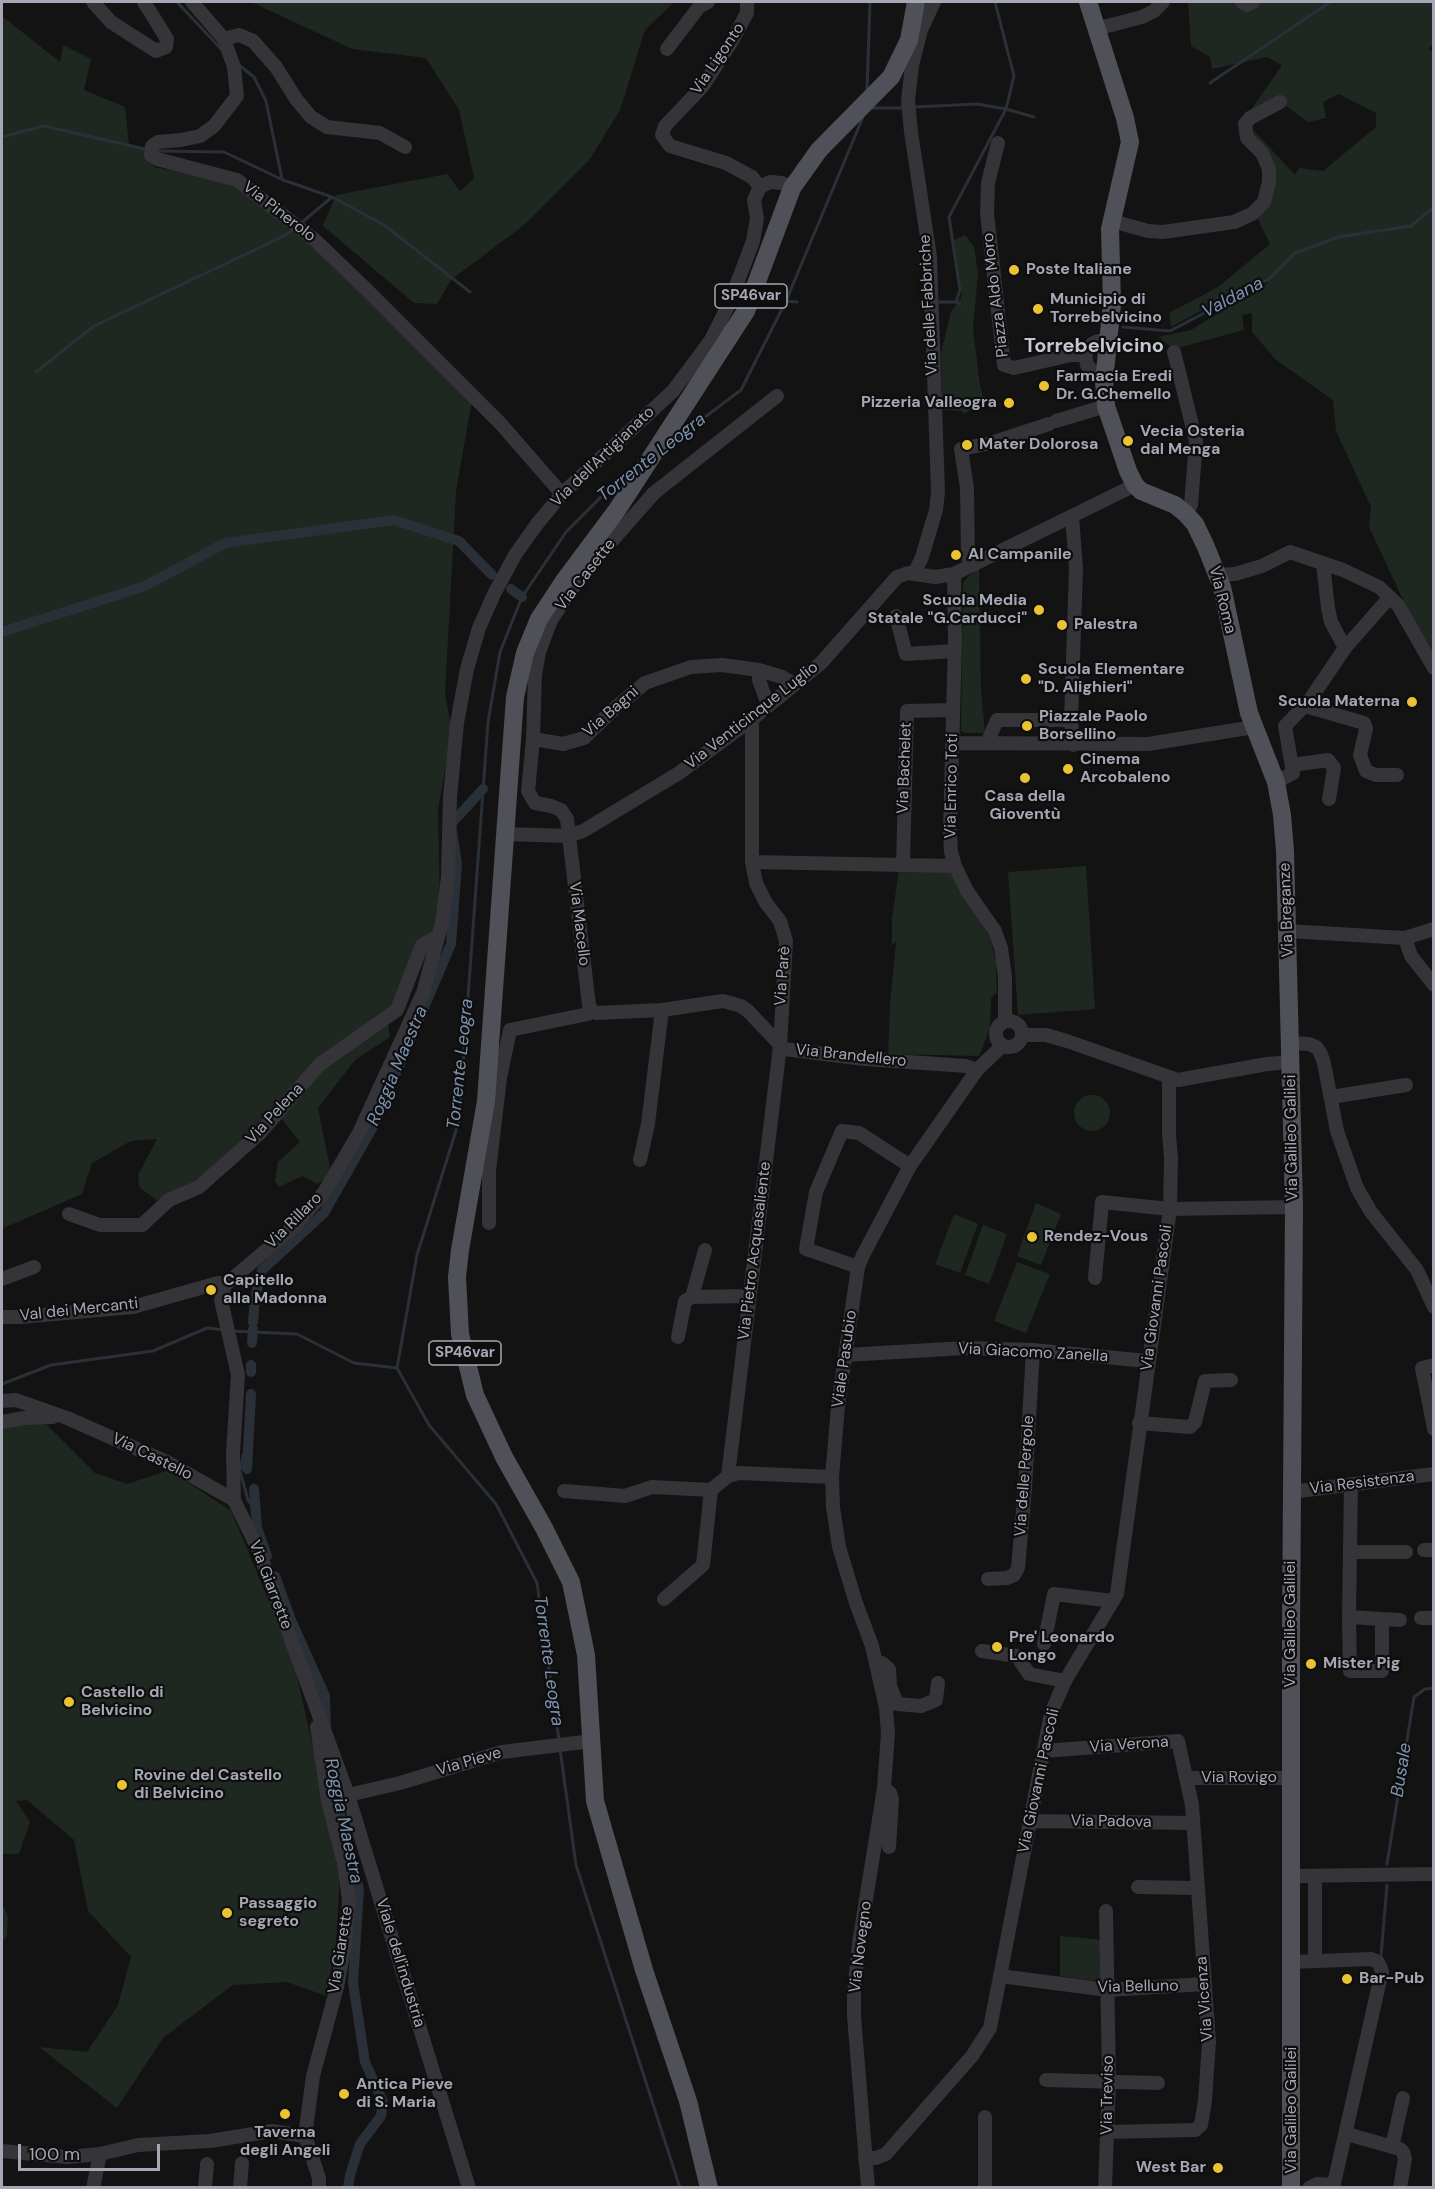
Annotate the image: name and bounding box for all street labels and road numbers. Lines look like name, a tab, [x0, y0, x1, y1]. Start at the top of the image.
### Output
street label: Via Ligonto	[687, 19, 749, 99]
street label: Via Pinerolo	[239, 178, 319, 246]
street label: Piazza Aldo Moro	[979, 232, 1013, 358]
street label: Via delle Fabbriche	[916, 234, 942, 376]
road number: SP46var	[715, 284, 787, 308]
street label: Via dell'Artigianato	[547, 403, 659, 511]
street label: Via Casette	[552, 535, 620, 615]
street label: Via Roma	[1204, 564, 1240, 636]
street label: Via Venticinque Luglio	[682, 658, 822, 774]
street label: Via Bagni	[579, 683, 643, 741]
street label: Via Bachelet	[894, 722, 916, 814]
street label: Via Enrico Toti	[941, 733, 963, 839]
street label: Via Breganze	[1276, 862, 1298, 958]
street label: Via Macello	[564, 881, 594, 967]
street label: Via Parè	[771, 945, 795, 1007]
street label: Via Brandellero	[795, 1041, 907, 1071]
street label: Via Galileo Galilei	[1281, 1074, 1303, 1202]
street label: Via Pelena	[242, 1080, 308, 1148]
street label: Via Pietro Acquasaliente	[735, 1161, 775, 1341]
street label: Via Rillaro	[262, 1189, 326, 1253]
street label: Via Giovanni Pascoli	[1137, 1224, 1177, 1372]
street label: Val dei Mercanti	[19, 1294, 139, 1326]
street label: Viale Pasubio	[829, 1309, 861, 1409]
street label: Via Giacomo Zanella	[957, 1339, 1109, 1367]
road number: SP46var	[429, 1341, 501, 1365]
street label: Via delle Pergole	[1011, 1415, 1039, 1537]
street label: Via Castello	[109, 1429, 195, 1485]
street label: Via Resistenza	[1308, 1467, 1416, 1499]
street label: Via Giarrette	[244, 1538, 296, 1632]
street label: Via Galileo Galilei	[1281, 1561, 1301, 1687]
street label: Via Giovanni Pascoli	[1014, 1707, 1064, 1855]
street label: Via Verona	[1089, 1733, 1169, 1757]
street label: Via Pieve	[434, 1744, 504, 1780]
street label: Via Rovigo	[1201, 1768, 1277, 1788]
street label: Via Padova	[1070, 1812, 1152, 1832]
street label: Viale dell'industria	[371, 1896, 429, 2030]
street label: Via Novegno	[846, 1900, 876, 1994]
street label: Via Giarette	[325, 1905, 357, 1995]
street label: Via Vicenza	[1192, 1956, 1218, 2042]
street label: Via Belluno	[1097, 1977, 1179, 1997]
street label: Via Galileo Galilei	[1282, 2047, 1302, 2173]
street label: Via Treviso	[1098, 2055, 1118, 2135]

